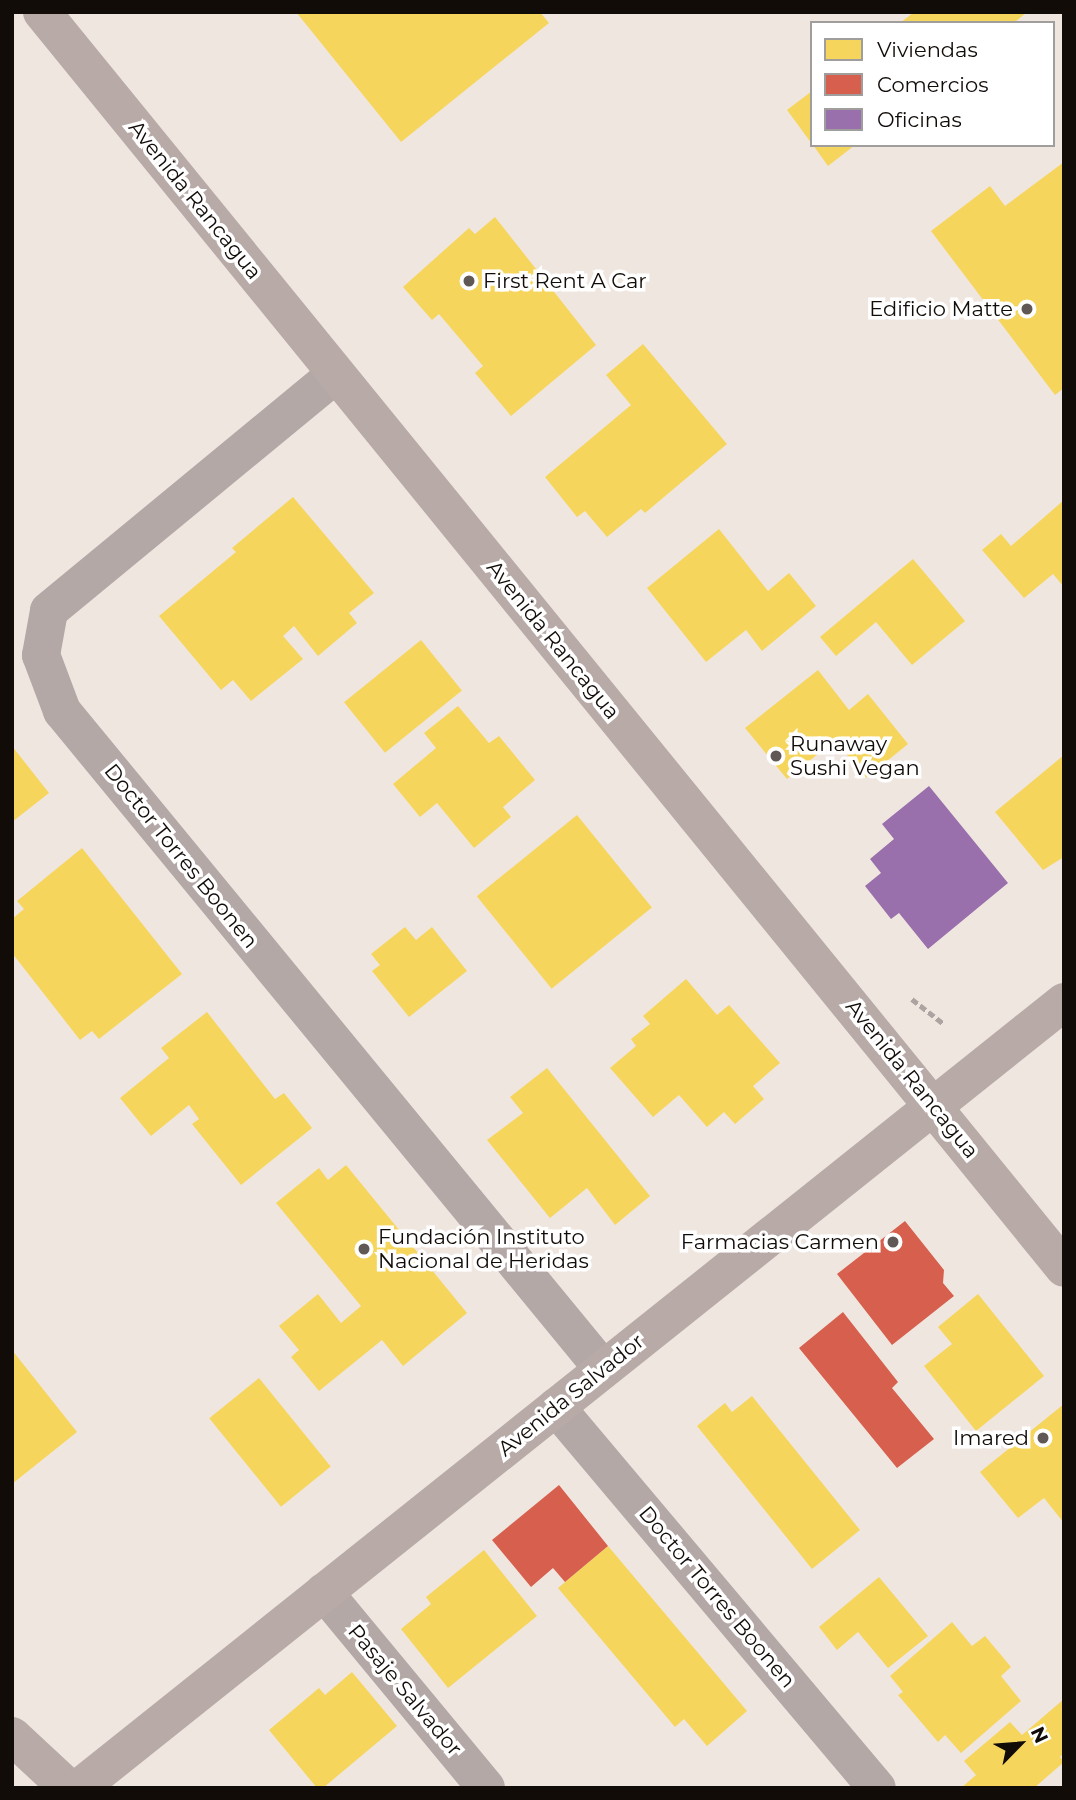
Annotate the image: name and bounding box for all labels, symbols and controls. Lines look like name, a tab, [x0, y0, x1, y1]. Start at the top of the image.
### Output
legend	[810, 21, 1055, 147]
text: Viviendas	[877, 37, 978, 62]
text: Comercios	[877, 72, 988, 97]
text: Oficinas	[877, 107, 962, 132]
street label: Avenida Rancagua	[123, 116, 267, 284]
place label: First Rent A Car	[483, 268, 647, 294]
marker: First Rent A Car	[461, 273, 477, 289]
place label: Edificio Matte	[869, 296, 1013, 322]
marker: Edificio Matte	[1019, 301, 1035, 317]
street label: Avenida Rancagua	[481, 556, 625, 724]
place label: Runaway Sushi Vegan	[790, 731, 920, 781]
marker: Runaway Sushi Vegan	[768, 748, 784, 764]
street label: Doctor Torres Boonen	[99, 759, 263, 953]
street label: Avenida Rancagua	[840, 995, 984, 1163]
place label: Fundación Instituto Nacional de Heridas	[378, 1224, 589, 1274]
place label: Farmacias Carmen	[681, 1229, 879, 1255]
marker: Farmacias Carmen	[885, 1234, 901, 1250]
marker: Fundación Instituto Nacional de Heridas	[356, 1241, 372, 1257]
street label: Avenida Salvador	[493, 1328, 649, 1462]
place label: Imared	[953, 1425, 1029, 1451]
marker: Imared	[1035, 1430, 1051, 1446]
street label: Doctor Torres Boonen	[633, 1501, 801, 1693]
street label: Pasaje Salvador	[343, 1619, 467, 1761]
north arrow	[985, 1709, 1055, 1779]
text: N	[1026, 1723, 1053, 1747]

